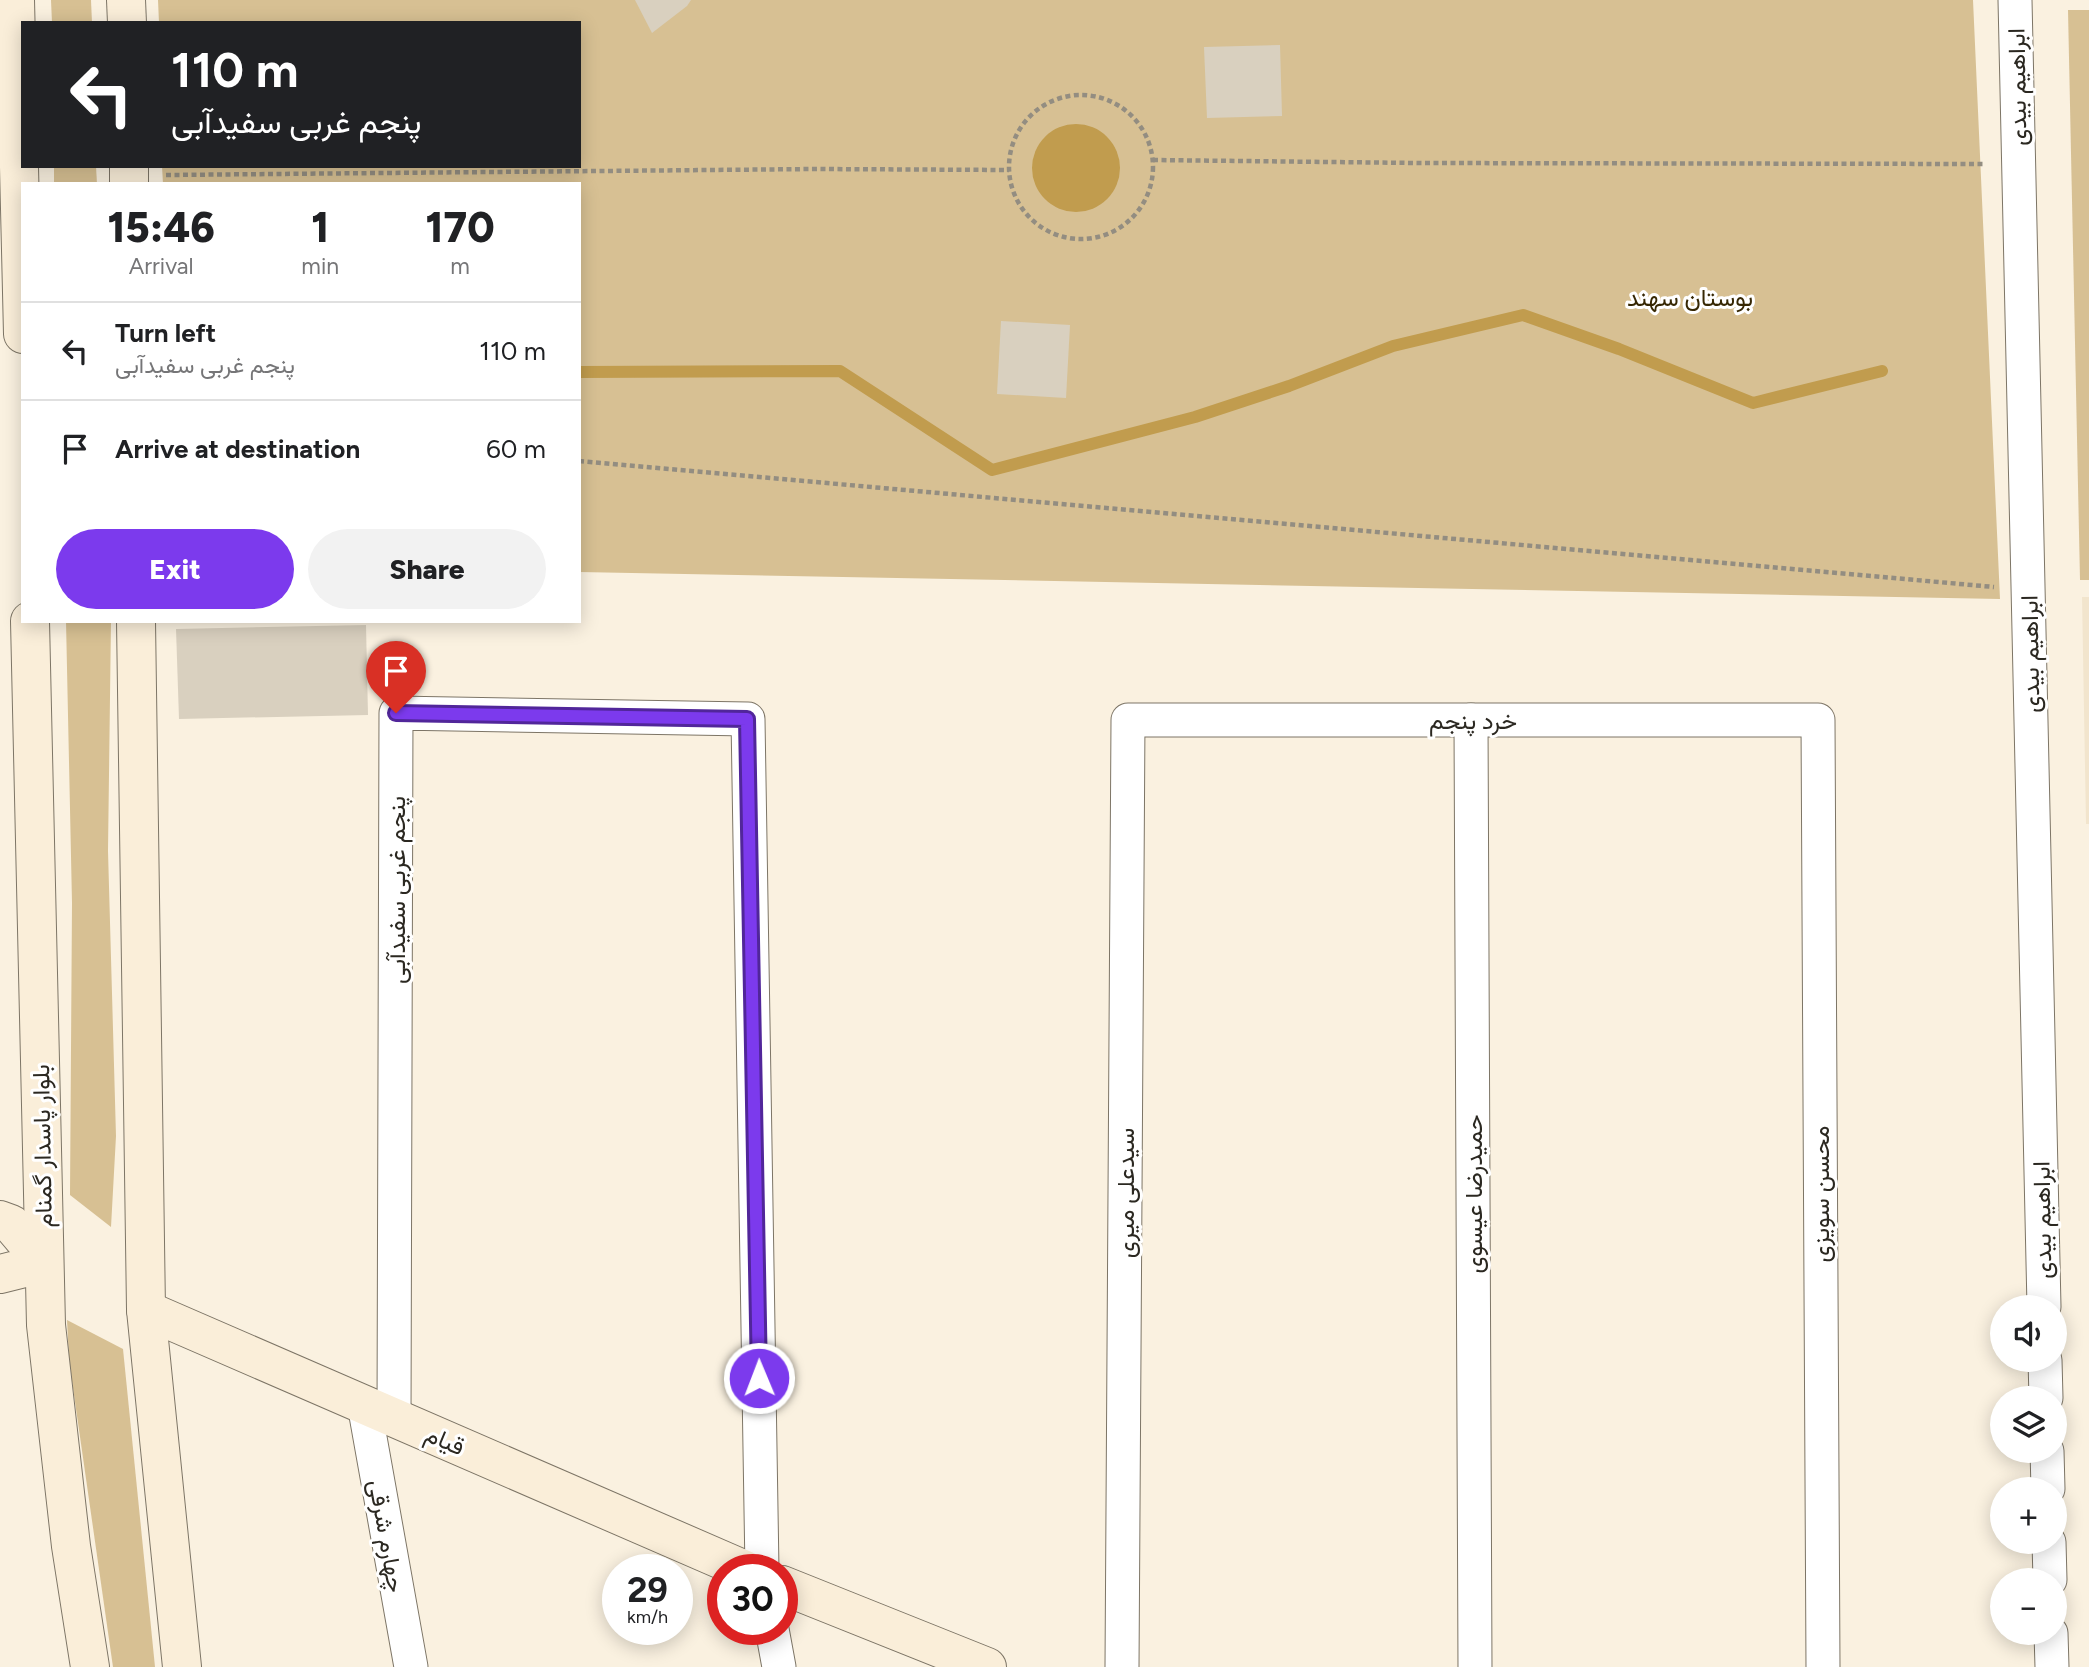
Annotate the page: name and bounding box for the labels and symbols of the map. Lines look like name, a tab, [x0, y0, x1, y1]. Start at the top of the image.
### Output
street label: ابراهیم بیدی	[2001, 28, 2035, 146]
park label: بوستان سهند	[1627, 283, 1753, 313]
street label: ابراهیم بیدی	[2014, 595, 2048, 713]
pin	[366, 641, 426, 713]
street label: خرد پنجم	[1429, 706, 1517, 737]
street label: پنجم غربی سفیدآبی	[382, 796, 413, 984]
street label: بلوار پاسدار گمنام	[26, 1064, 60, 1228]
street label: حمیدرضا عیسوی	[1459, 1114, 1489, 1274]
street label: محسن سویزی	[1806, 1126, 1836, 1262]
street label: سیدعلی میری	[1111, 1128, 1141, 1258]
street label: ابراهیم بیدی	[2026, 1161, 2060, 1279]
position arrow	[722, 1341, 796, 1415]
street label: قیام	[420, 1419, 469, 1463]
street label: چهارم شرقی	[361, 1477, 411, 1595]
speed limit sign: 30	[707, 1554, 798, 1645]

